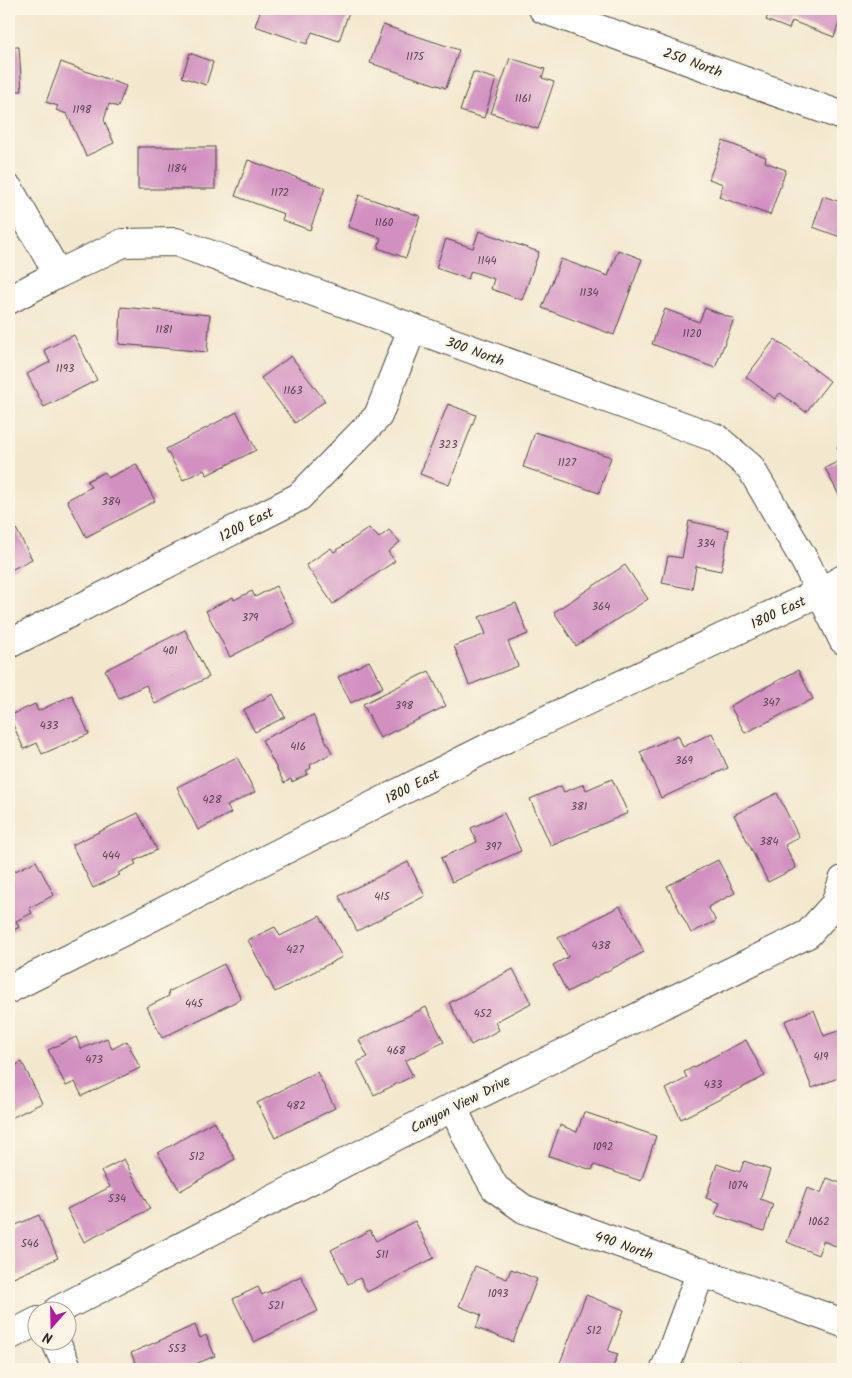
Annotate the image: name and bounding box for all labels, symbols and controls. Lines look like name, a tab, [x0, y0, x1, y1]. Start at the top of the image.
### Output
street label: 250 North	[660, 42, 725, 84]
house number: 1175	[406, 48, 425, 66]
house number: 1161	[515, 90, 531, 108]
house number: 1198	[73, 101, 92, 119]
house number: 1184	[167, 160, 187, 178]
house number: 1172	[271, 184, 289, 202]
house number: 1160	[375, 214, 394, 232]
house number: 1144	[477, 252, 497, 270]
house number: 1134	[579, 284, 599, 302]
house number: 1181	[156, 321, 172, 339]
house number: 1120	[683, 325, 702, 343]
street label: 300 North	[442, 331, 507, 373]
house number: 1193	[56, 360, 74, 378]
house number: 1163	[283, 382, 303, 400]
house number: 323	[439, 436, 457, 454]
house number: 1127	[558, 454, 577, 472]
house number: 384	[102, 493, 120, 511]
street label: 1200 East	[215, 502, 278, 548]
house number: 334	[697, 535, 715, 553]
street label: 1800 East	[747, 590, 810, 635]
house number: 364	[592, 598, 610, 616]
house number: 379	[242, 609, 259, 627]
house number: 401	[162, 642, 178, 660]
house number: 347	[762, 694, 781, 712]
house number: 398	[395, 697, 414, 715]
house number: 433	[40, 717, 58, 735]
house number: 416	[290, 738, 306, 756]
house number: 369	[675, 752, 694, 770]
street label: 1800 East	[381, 764, 444, 810]
house number: 428	[202, 791, 222, 809]
house number: 381	[571, 798, 587, 816]
house number: 384	[760, 833, 778, 851]
house number: 397	[485, 838, 502, 856]
house number: 444	[102, 847, 120, 865]
house number: 415	[374, 888, 391, 906]
house number: 438	[592, 937, 611, 955]
house number: 427	[286, 941, 305, 959]
house number: 445	[185, 995, 204, 1013]
house number: 452	[474, 1005, 492, 1023]
house number: 468	[387, 1042, 406, 1060]
house number: 419	[814, 1048, 829, 1066]
house number: 473	[85, 1051, 103, 1069]
street label: Canyon View Drive	[407, 1070, 515, 1140]
house number: 433	[704, 1076, 722, 1094]
house number: 482	[286, 1097, 306, 1115]
house number: 1092	[593, 1138, 613, 1156]
house number: 512	[189, 1148, 205, 1166]
house number: 1074	[728, 1177, 748, 1195]
house number: 534	[108, 1190, 126, 1208]
house number: 1062	[808, 1213, 830, 1231]
street label: 490 North	[591, 1226, 656, 1266]
house number: 546	[21, 1235, 39, 1253]
house number: 511	[376, 1246, 388, 1264]
house number: 1093	[488, 1285, 508, 1303]
house number: 521	[268, 1297, 284, 1315]
north arrow	[28, 1300, 78, 1350]
house number: 512	[586, 1322, 602, 1340]
text: N	[40, 1325, 56, 1349]
house number: 553	[168, 1340, 186, 1358]

